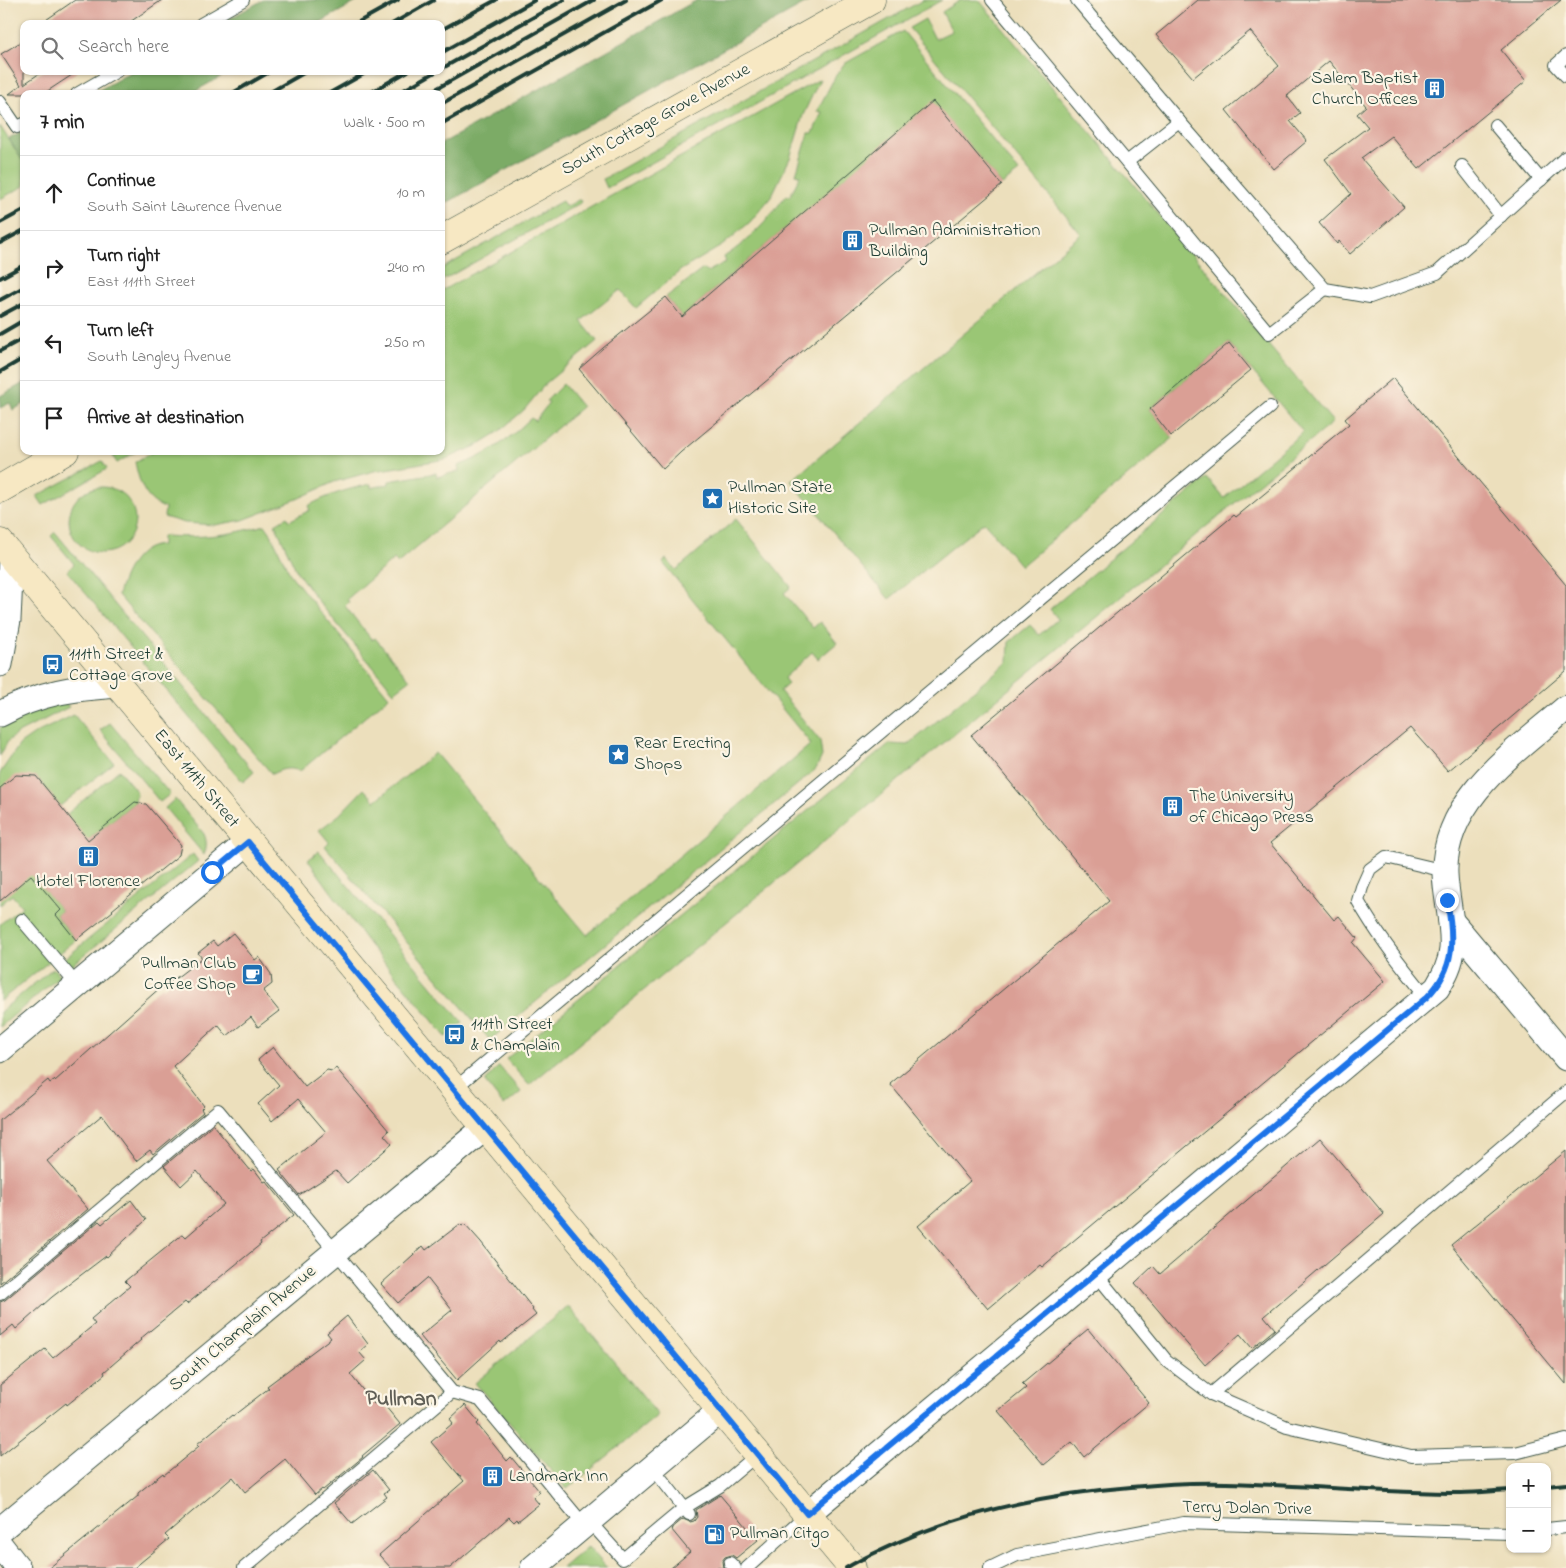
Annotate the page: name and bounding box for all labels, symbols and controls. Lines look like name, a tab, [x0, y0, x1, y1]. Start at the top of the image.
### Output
search box	[20, 20, 445, 75]
icon: search	[38, 34, 66, 62]
text: Search here	[78, 34, 169, 61]
street label: South Cottage Grove Avenue	[557, 57, 756, 184]
place label: Salem Baptist Church Offices	[1311, 66, 1418, 113]
building icon: Salem Baptist Church Offices	[1422, 77, 1446, 101]
text: 7 min	[40, 108, 84, 138]
text: Walk · 500 m	[343, 111, 425, 135]
text: Continue	[87, 168, 155, 195]
icon: ahead	[40, 179, 68, 207]
text: 10 m	[397, 181, 425, 205]
text: South Saint Lawrence Avenue	[87, 195, 282, 219]
place label: Pullman Administration Building	[868, 218, 1040, 266]
building icon: Pullman Administration Building	[841, 229, 865, 253]
text: Turn right	[87, 243, 160, 270]
icon: right	[40, 254, 68, 282]
text: 240 m	[387, 256, 425, 280]
text: East 111th Street	[87, 270, 195, 294]
text: Turn left	[87, 318, 154, 345]
icon: left	[40, 329, 68, 357]
text: 250 m	[385, 331, 425, 355]
text: South Langley Avenue	[87, 345, 231, 369]
icon: arrive	[40, 404, 68, 432]
text: Arrive at destination	[87, 405, 244, 432]
place label: Pullman State Historic Site	[728, 475, 833, 522]
place icon: Pullman State Historic Site	[700, 486, 724, 510]
place label: 111th Street & Cottage Grove	[69, 642, 173, 690]
bus stop icon: 111th Street & Cottage Grove	[41, 653, 65, 677]
street label: East 111th Street	[147, 724, 245, 834]
place label: Rear Erecting Shops	[634, 731, 731, 778]
place icon: Rear Erecting Shops	[606, 742, 630, 766]
place label: The University of Chicago Press	[1189, 784, 1314, 832]
building icon: The University of Chicago Press	[1161, 795, 1185, 819]
building icon: Hotel Florence	[76, 845, 100, 869]
route start	[201, 861, 224, 884]
place label: Hotel Florence	[36, 869, 141, 895]
route end	[1436, 889, 1459, 912]
place label: Pullman Club Coffee Shop	[141, 951, 236, 998]
cafe icon: Pullman Club Coffee Shop	[240, 962, 264, 986]
place label: 111th Street & Champlain	[471, 1012, 560, 1059]
bus stop icon: 111th Street & Champlain	[443, 1023, 467, 1047]
street label: South Champlain Avenue	[164, 1259, 323, 1398]
district label: Pullman	[365, 1384, 437, 1416]
map controls	[1506, 1463, 1551, 1553]
button: +	[1506, 1463, 1551, 1508]
place label: Landmark Inn	[509, 1464, 608, 1490]
building icon: Landmark Inn	[481, 1465, 505, 1489]
street label: Terry Dolan Drive	[1182, 1495, 1313, 1523]
button: −	[1506, 1508, 1551, 1553]
place label: Pullman Citgo	[730, 1521, 829, 1548]
fuel station icon: Pullman Citgo	[702, 1522, 726, 1546]

